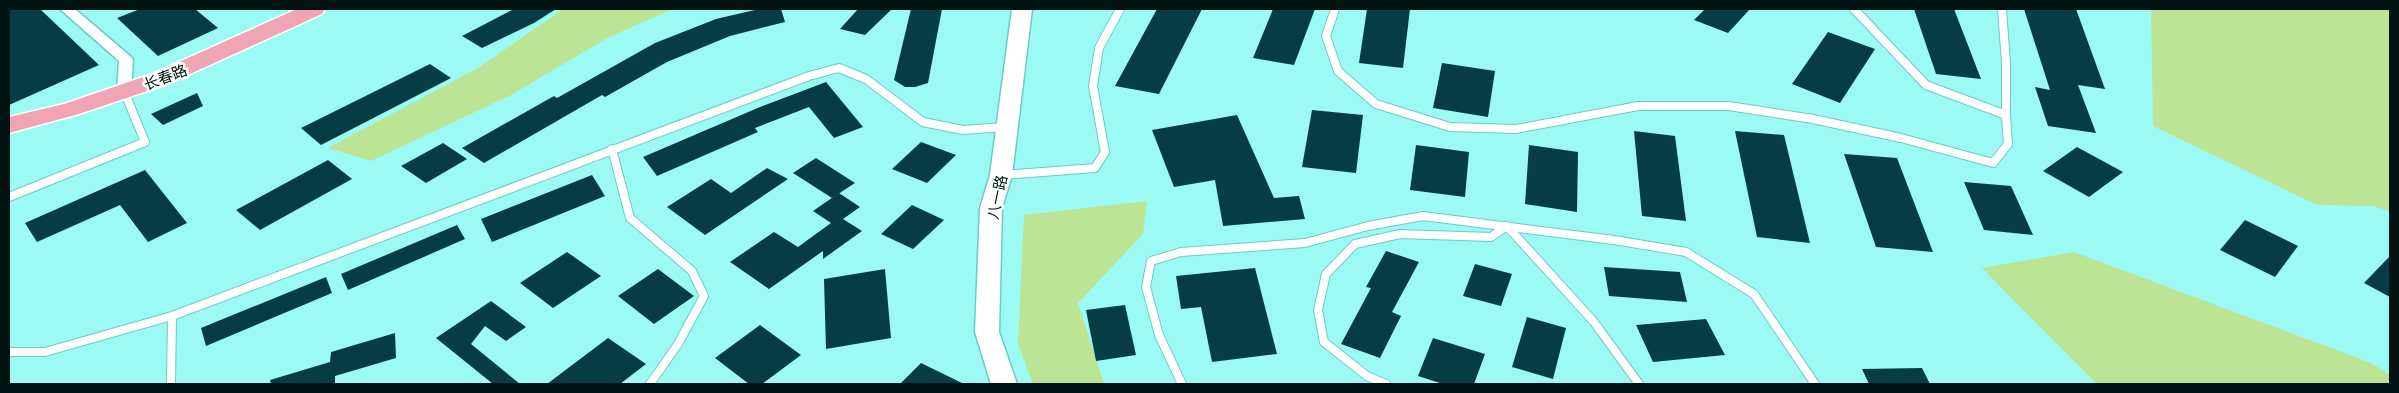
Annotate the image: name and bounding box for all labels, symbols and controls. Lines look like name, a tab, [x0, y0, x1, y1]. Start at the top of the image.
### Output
street label: 长春路	[140, 57, 190, 95]
street label: 八一路	[980, 173, 1012, 221]

